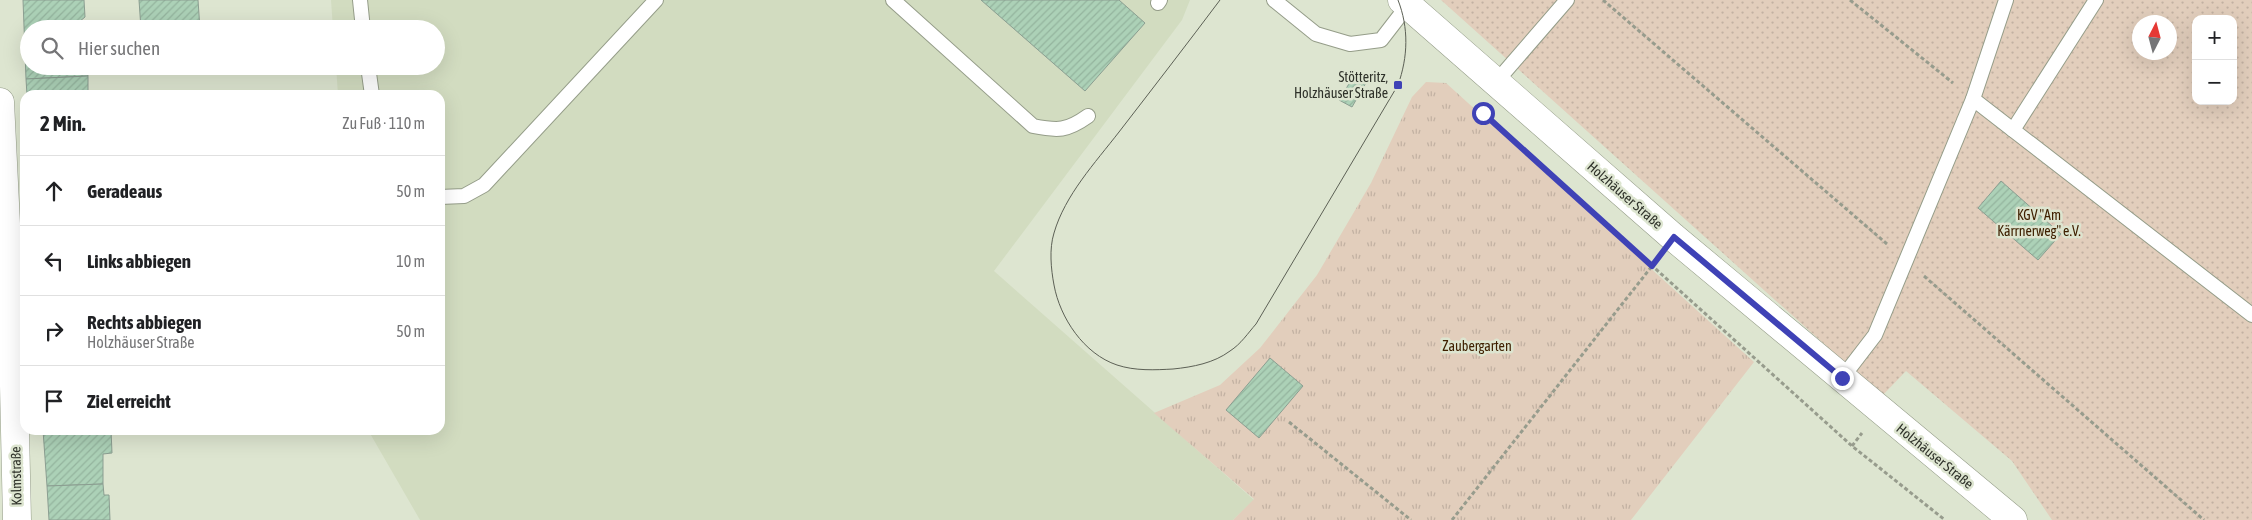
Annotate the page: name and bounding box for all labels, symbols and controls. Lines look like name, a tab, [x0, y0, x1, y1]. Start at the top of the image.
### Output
north arrow	[2132, 15, 2177, 60]
map controls	[2192, 15, 2237, 105]
button: +	[2192, 15, 2237, 60]
search box	[20, 20, 445, 75]
icon: search	[38, 34, 66, 62]
text: Hier suchen	[78, 37, 160, 59]
button: −	[2192, 60, 2237, 105]
place label: Stötteritz, Holzhäuser Straße	[1294, 69, 1388, 101]
marker: Stötteritz, Holzhäuser Straße	[1392, 79, 1404, 91]
route start	[1472, 102, 1495, 125]
text: 2 Min.	[40, 111, 86, 135]
text: Zu Fuß · 110 m	[342, 114, 425, 132]
street label: Holzhäuser Straße	[1584, 158, 1666, 232]
icon: ahead	[40, 177, 68, 205]
text: Geradeaus	[87, 180, 162, 202]
text: 50 m	[396, 182, 425, 200]
park label: KGV "Am Kärrnerweg" e.V.	[1997, 207, 2081, 239]
icon: left	[40, 247, 68, 275]
text: Links abbiegen	[87, 250, 191, 272]
text: 10 m	[396, 252, 425, 270]
text: Rechts abbiegen	[87, 311, 202, 333]
icon: right	[40, 317, 68, 345]
text: 50 m	[396, 322, 425, 340]
text: Holzhäuser Straße	[87, 333, 195, 351]
park label: Zaubergarten	[1442, 338, 1512, 354]
route end	[1831, 367, 1854, 390]
icon: arrive	[40, 387, 68, 415]
text: Ziel erreicht	[87, 390, 171, 412]
street label: Holzhäuser Straße	[1893, 420, 1977, 492]
street label: Kolmstraße	[7, 446, 25, 506]

